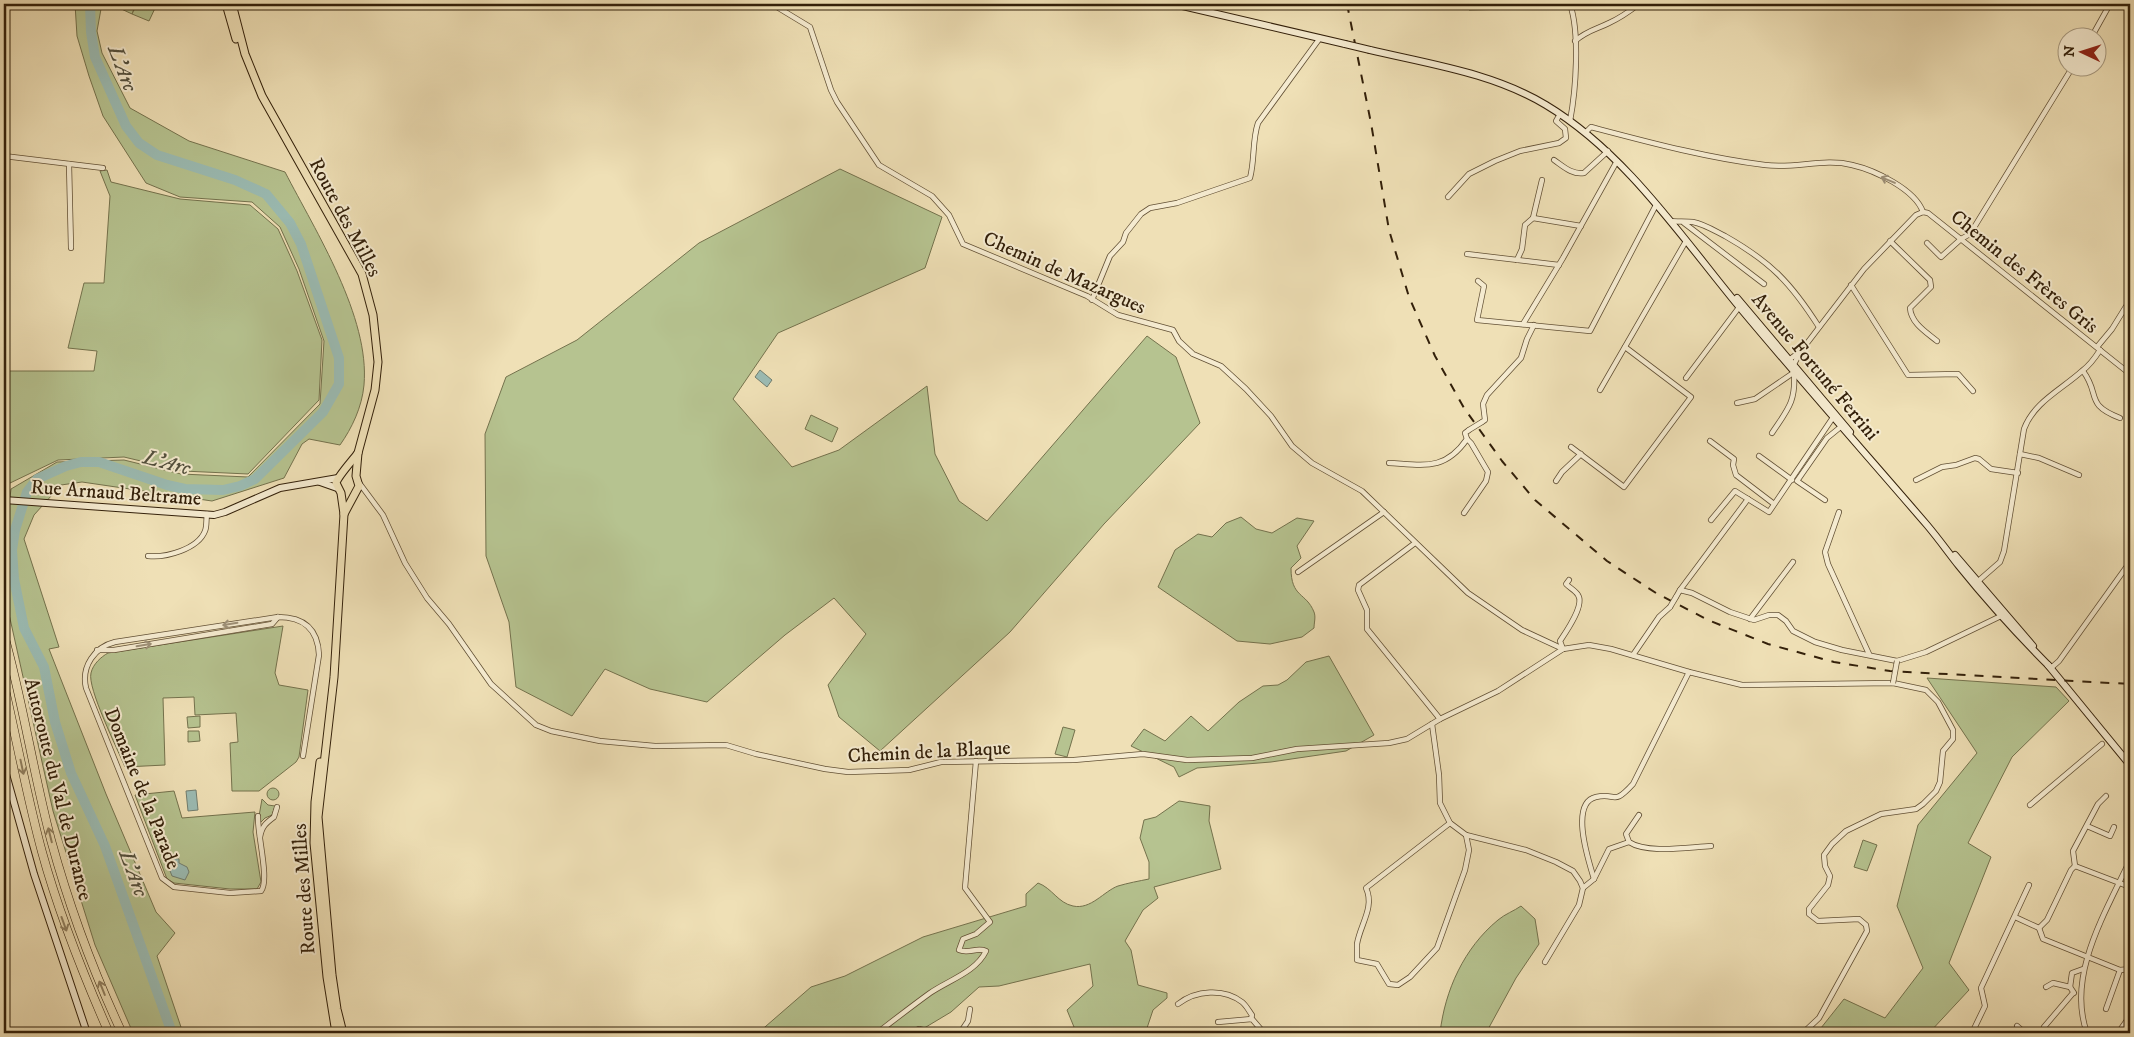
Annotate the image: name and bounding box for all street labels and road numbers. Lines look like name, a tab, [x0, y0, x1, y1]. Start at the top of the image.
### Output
street label: Route des Milles	[303, 154, 387, 282]
street label: Chemin des Frères Gris	[1945, 205, 2103, 340]
street label: Chemin de Mazargues	[979, 226, 1150, 321]
street label: Avenue Fortuné Ferrini	[1746, 288, 1884, 446]
street label: Rue Arnaud Beltrame	[30, 475, 202, 512]
street label: Autoroute du Val de Durance	[18, 675, 97, 903]
street label: Domaine de la Parade	[98, 704, 185, 873]
street label: Chemin de la Blaque	[847, 736, 1011, 769]
street label: Route des Milles	[287, 822, 322, 955]

